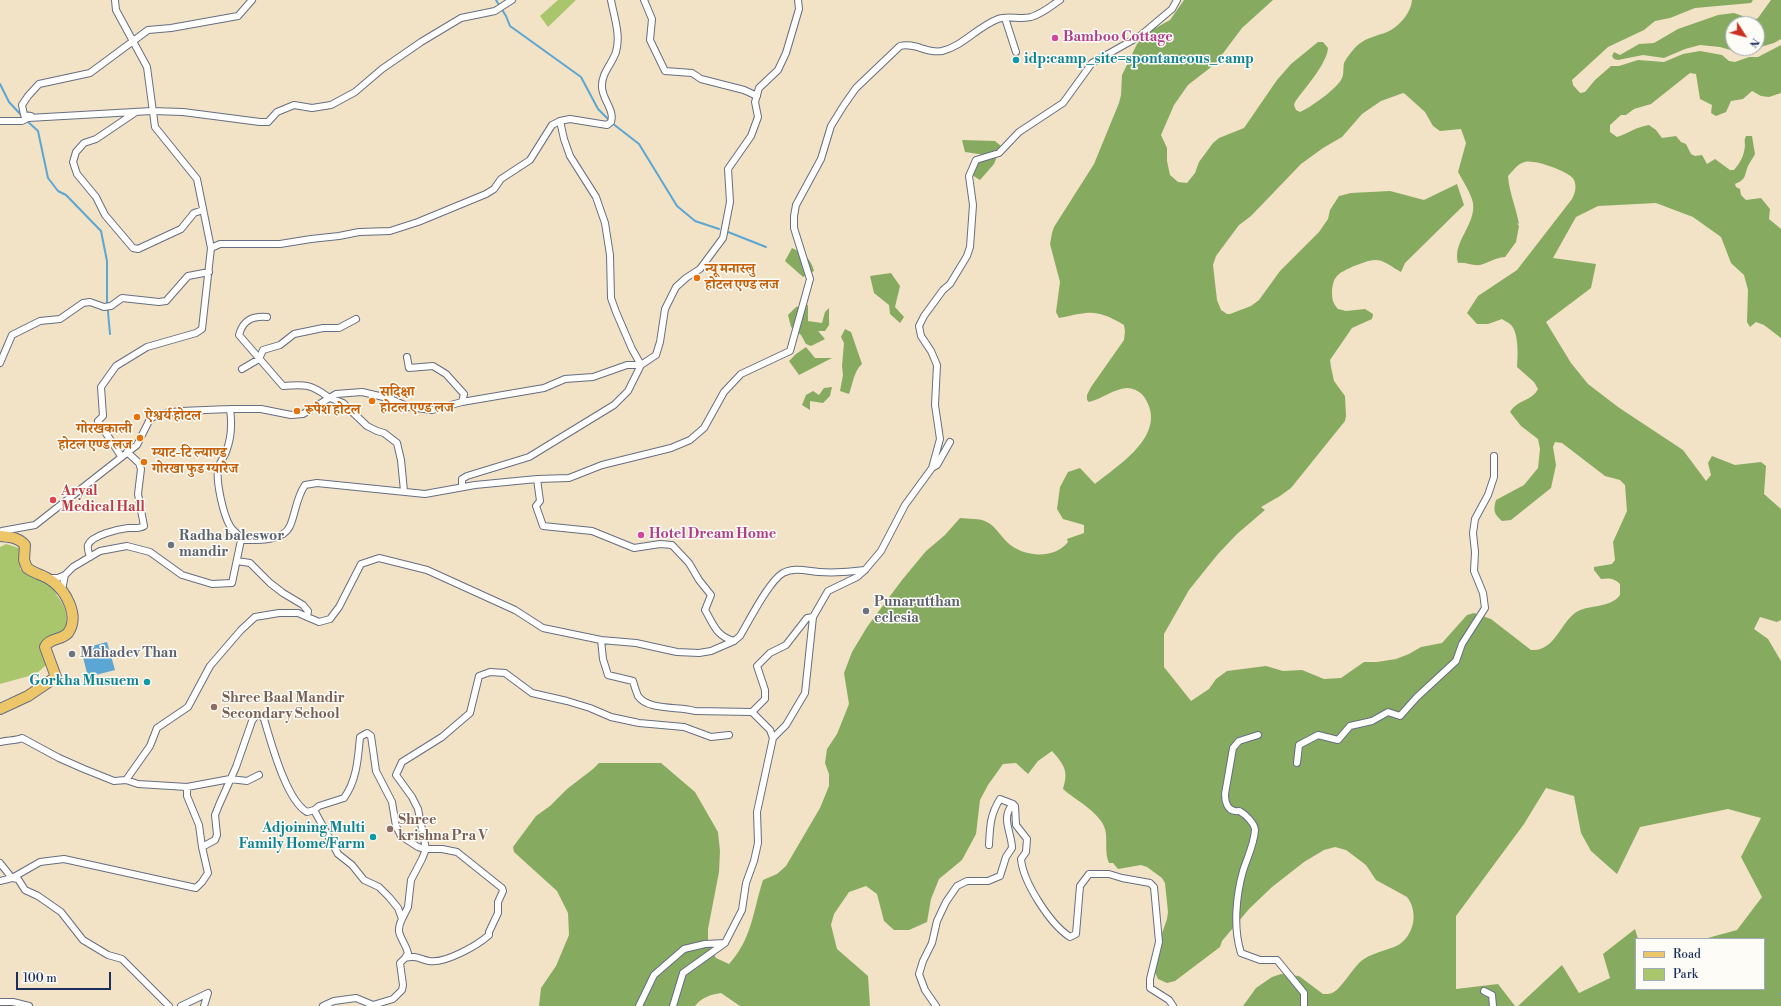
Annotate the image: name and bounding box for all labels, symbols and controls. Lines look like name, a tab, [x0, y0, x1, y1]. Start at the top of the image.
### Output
north arrow	[1725, 16, 1765, 56]
place label: Bamboo Cottage	[1063, 30, 1173, 46]
marker: Bamboo Cottage	[1050, 33, 1060, 43]
text: N	[1746, 35, 1762, 50]
place label: idp:camp_site=spontaneous_camp	[1024, 52, 1254, 68]
marker: idp:camp_site=spontaneous_camp	[1011, 55, 1021, 65]
place label: न्यू मनास्लु होटल एण्ड लज	[705, 262, 779, 294]
marker: न्यू मनास्लु होटल एण्ड लज	[692, 273, 702, 283]
place label: सदिक्षा होटल एण्ड लज	[380, 385, 454, 418]
marker: सदिक्षा होटल एण्ड लज	[367, 396, 377, 406]
place label: रूपेश होटल	[305, 403, 360, 419]
marker: रूपेश होटल	[292, 406, 302, 416]
place label: ऐश्वर्य होटल	[145, 409, 201, 425]
marker: ऐश्वर्य होटल	[132, 412, 142, 422]
place label: गोरखकाली होटल एण्ड लज	[58, 422, 132, 454]
marker: गोरखकाली होटल एण्ड लज	[135, 433, 145, 443]
place label: म्याट-टि ल्याण्ड गोरखा फुड ग्यारेज	[152, 446, 238, 478]
marker: म्याट-टि ल्याण्ड गोरखा फुड ग्यारेज	[139, 457, 149, 467]
place label: Aryal Medical Hall	[61, 484, 145, 516]
marker: Aryal Medical Hall	[48, 495, 58, 505]
place label: Hotel Dream Home	[649, 527, 776, 543]
place label: Radha baleswor mandir	[179, 529, 284, 562]
marker: Hotel Dream Home	[636, 530, 646, 540]
marker: Radha baleswor mandir	[166, 540, 176, 550]
place label: Punarutthan eclesia	[874, 595, 960, 628]
marker: Punarutthan eclesia	[861, 606, 871, 616]
place label: Mahadev Than	[80, 646, 177, 662]
marker: Mahadev Than	[67, 649, 77, 659]
place label: Gorkha Musuem	[29, 674, 139, 690]
marker: Gorkha Musuem	[142, 677, 152, 687]
place label: Shree Baal Mandir Secondary School	[222, 691, 345, 724]
marker: Shree Baal Mandir Secondary School	[209, 702, 219, 712]
place label: Shree krishna Pra V	[398, 813, 488, 846]
place label: Adjoining Multi Family Home/Farm	[239, 821, 365, 854]
marker: Shree krishna Pra V	[385, 824, 395, 834]
marker: Adjoining Multi Family Home/Farm	[368, 832, 378, 842]
legend	[1635, 938, 1765, 990]
text: Road	[1673, 947, 1701, 962]
scale bar	[18, 964, 113, 990]
text: Park	[1673, 967, 1698, 982]
text: 100 m	[23, 971, 57, 986]

